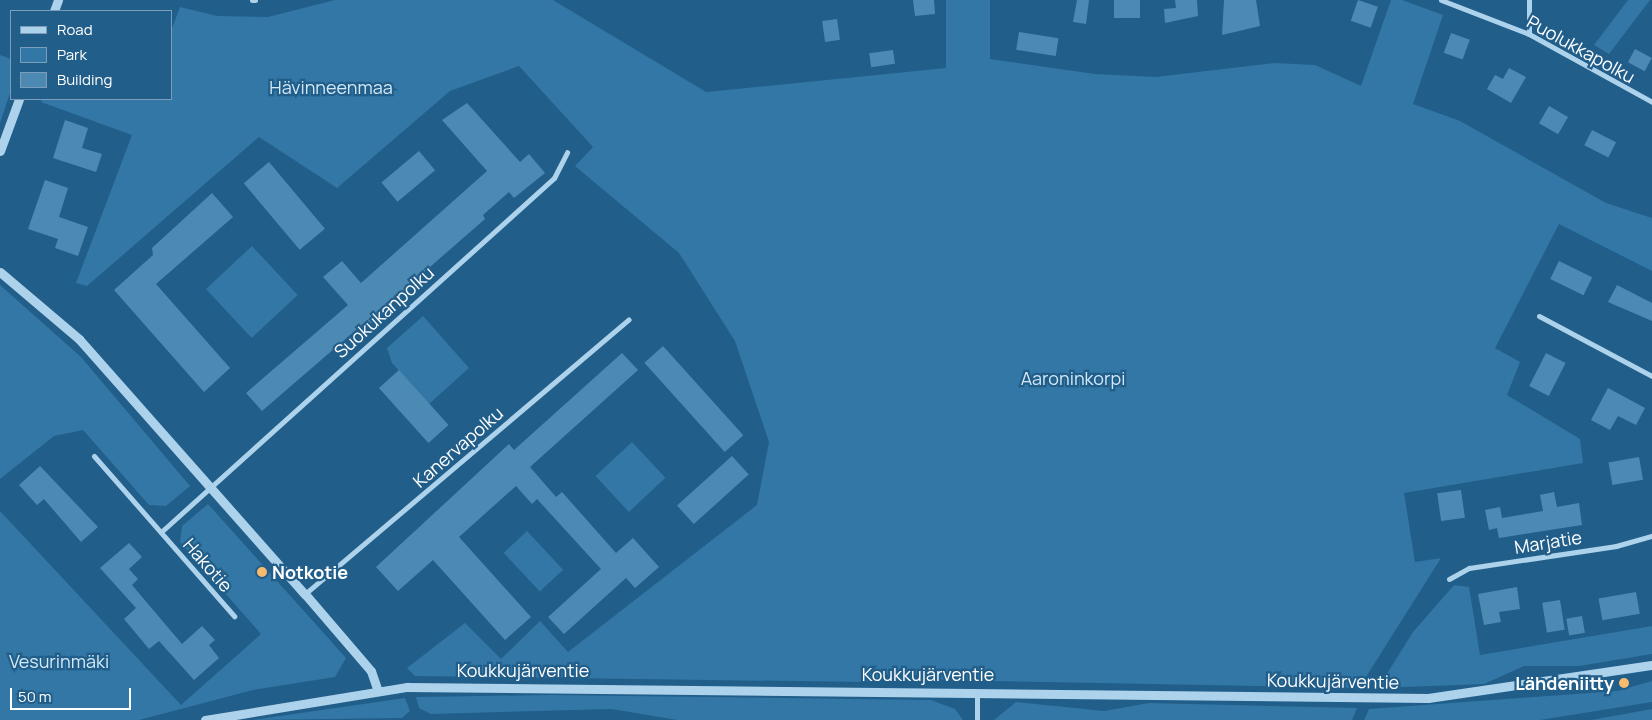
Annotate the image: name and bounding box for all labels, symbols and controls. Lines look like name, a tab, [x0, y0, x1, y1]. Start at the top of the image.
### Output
legend	[10, 10, 172, 100]
street label: Puolukkapolku	[1523, 10, 1639, 88]
text: Road	[57, 19, 93, 40]
text: Park	[57, 44, 87, 65]
text: Building	[57, 69, 112, 90]
park label: Hävinneenmaa	[269, 76, 393, 98]
street label: Suokukanpolku	[330, 262, 438, 362]
park label: Aaroninkorpi	[1021, 367, 1125, 389]
street label: Kanervapolku	[409, 402, 507, 492]
street label: Marjatie	[1513, 526, 1583, 558]
street label: Hakotie	[179, 534, 237, 596]
place label: Notkotie	[272, 561, 348, 583]
marker: Notkotie	[256, 566, 268, 578]
park label: Vesurinmäki	[9, 650, 109, 672]
street label: Koukkujärventie	[457, 659, 589, 681]
street label: Koukkujärventie	[862, 663, 994, 685]
street label: Koukkujärventie	[1267, 669, 1399, 693]
place label: Lähdeniitty	[1515, 672, 1614, 694]
marker: Lähdeniitty	[1618, 677, 1630, 689]
scale bar	[12, 678, 134, 710]
text: 50 m	[18, 686, 52, 707]

